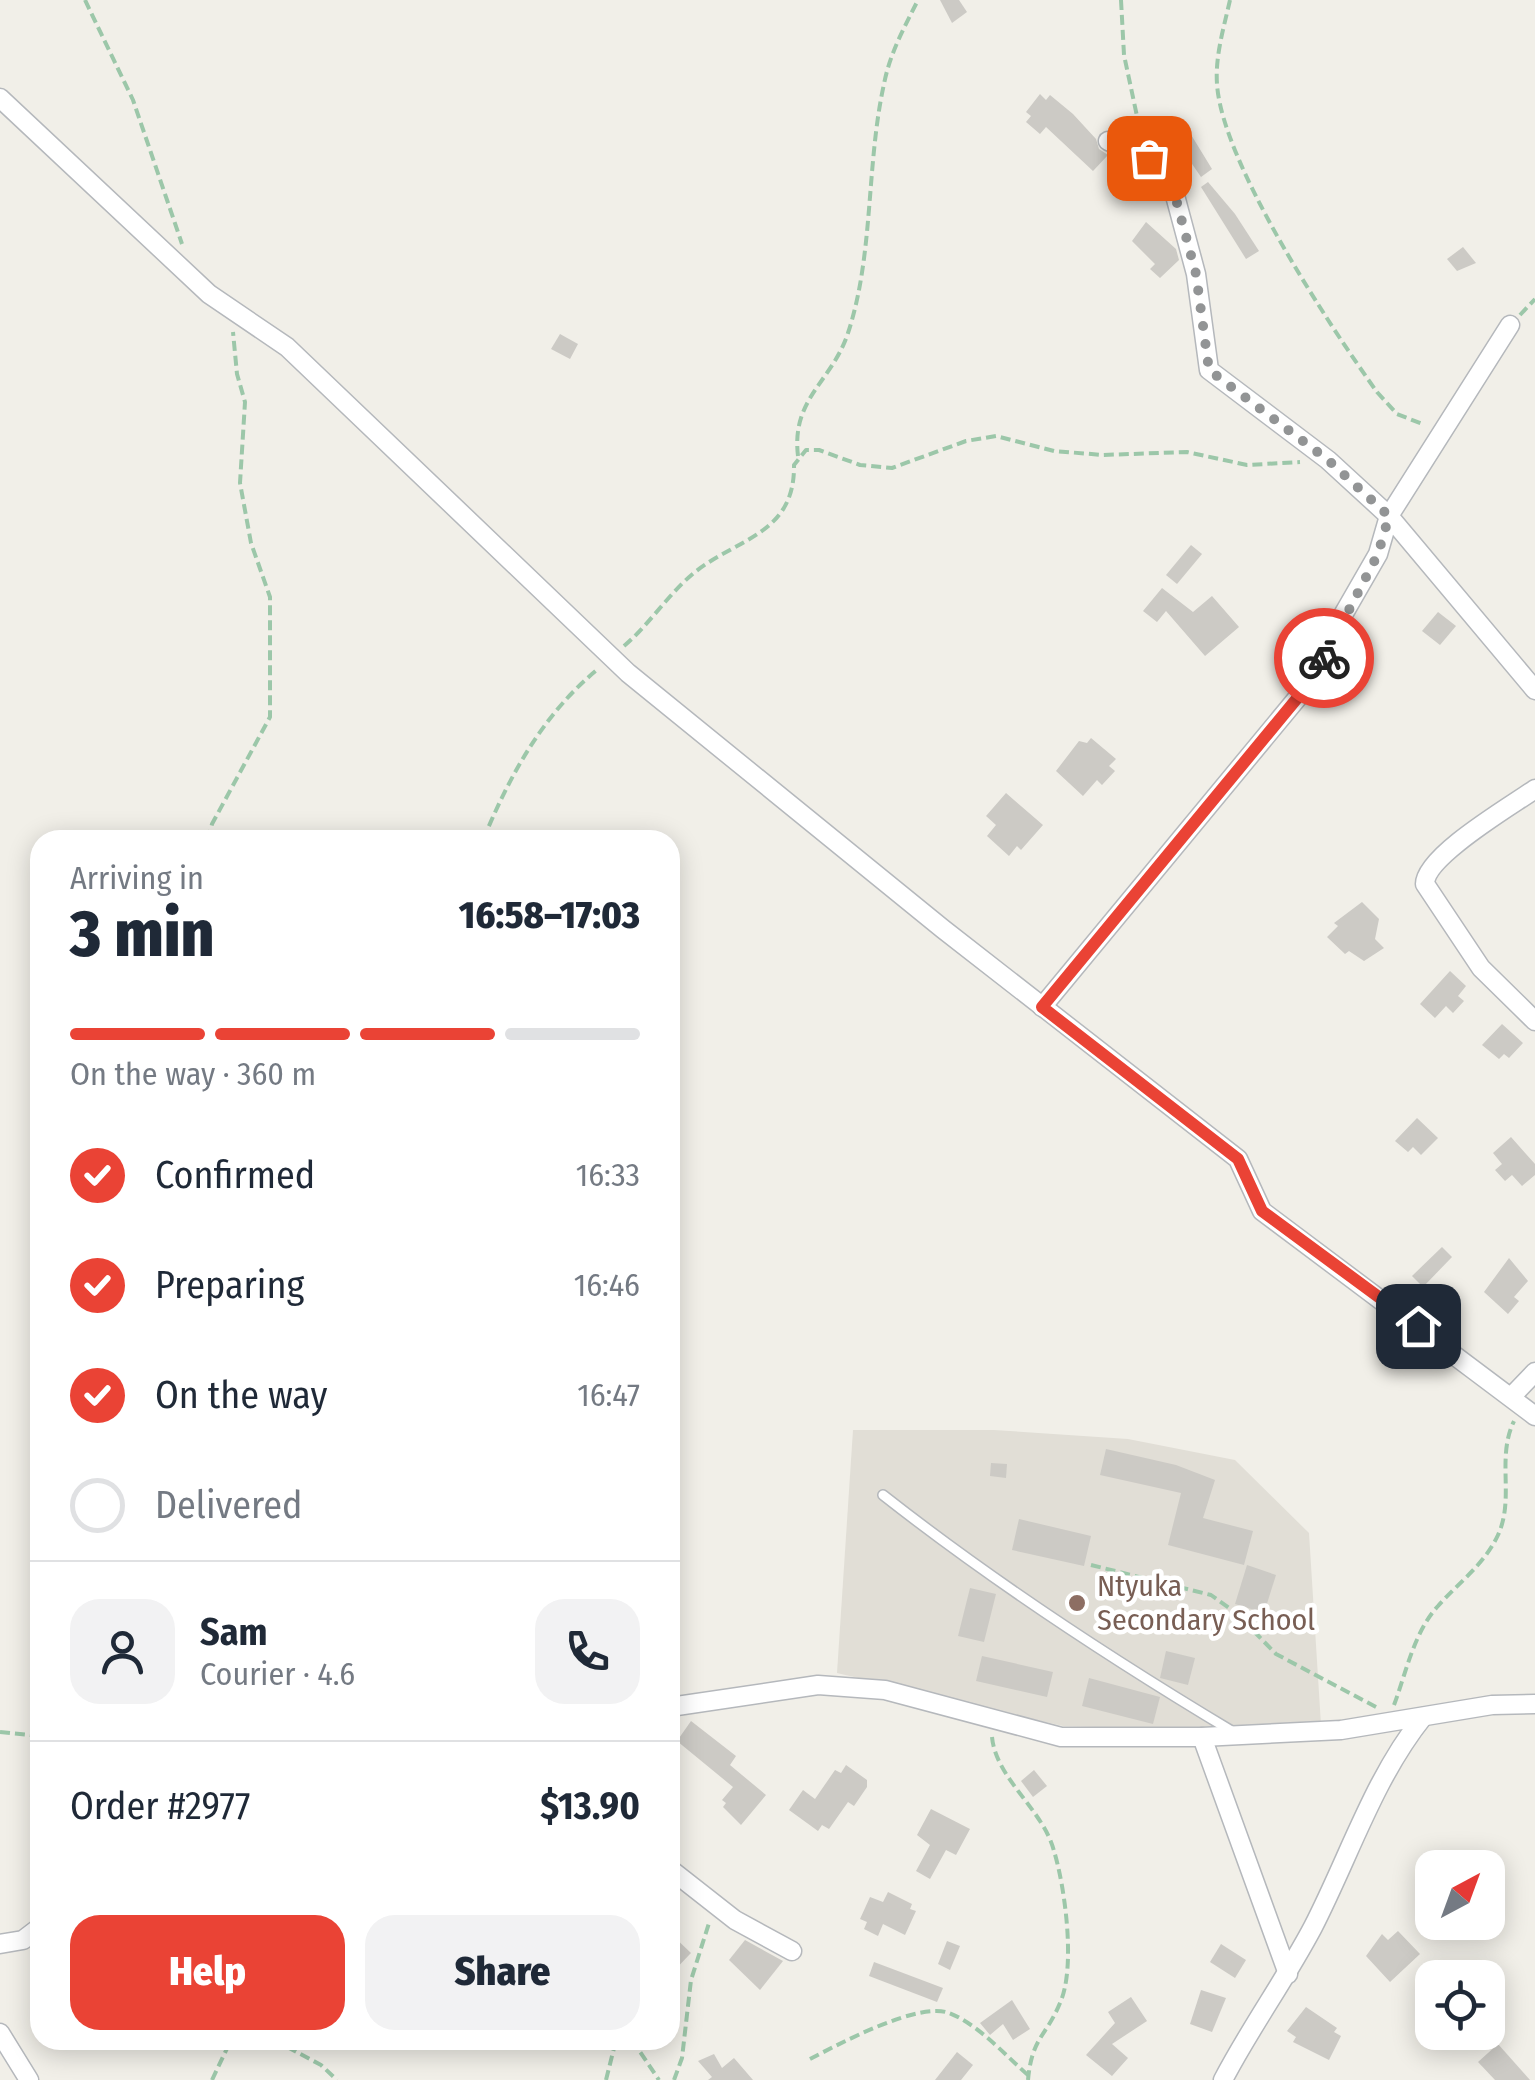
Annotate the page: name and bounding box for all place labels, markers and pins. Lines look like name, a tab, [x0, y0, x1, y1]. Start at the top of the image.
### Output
pin	[1107, 116, 1192, 201]
pin	[1376, 1284, 1461, 1369]
place label: Ntyuka Secondary School	[1097, 1568, 1315, 1638]
marker: Ntyuka Secondary School	[1066, 1592, 1088, 1614]

